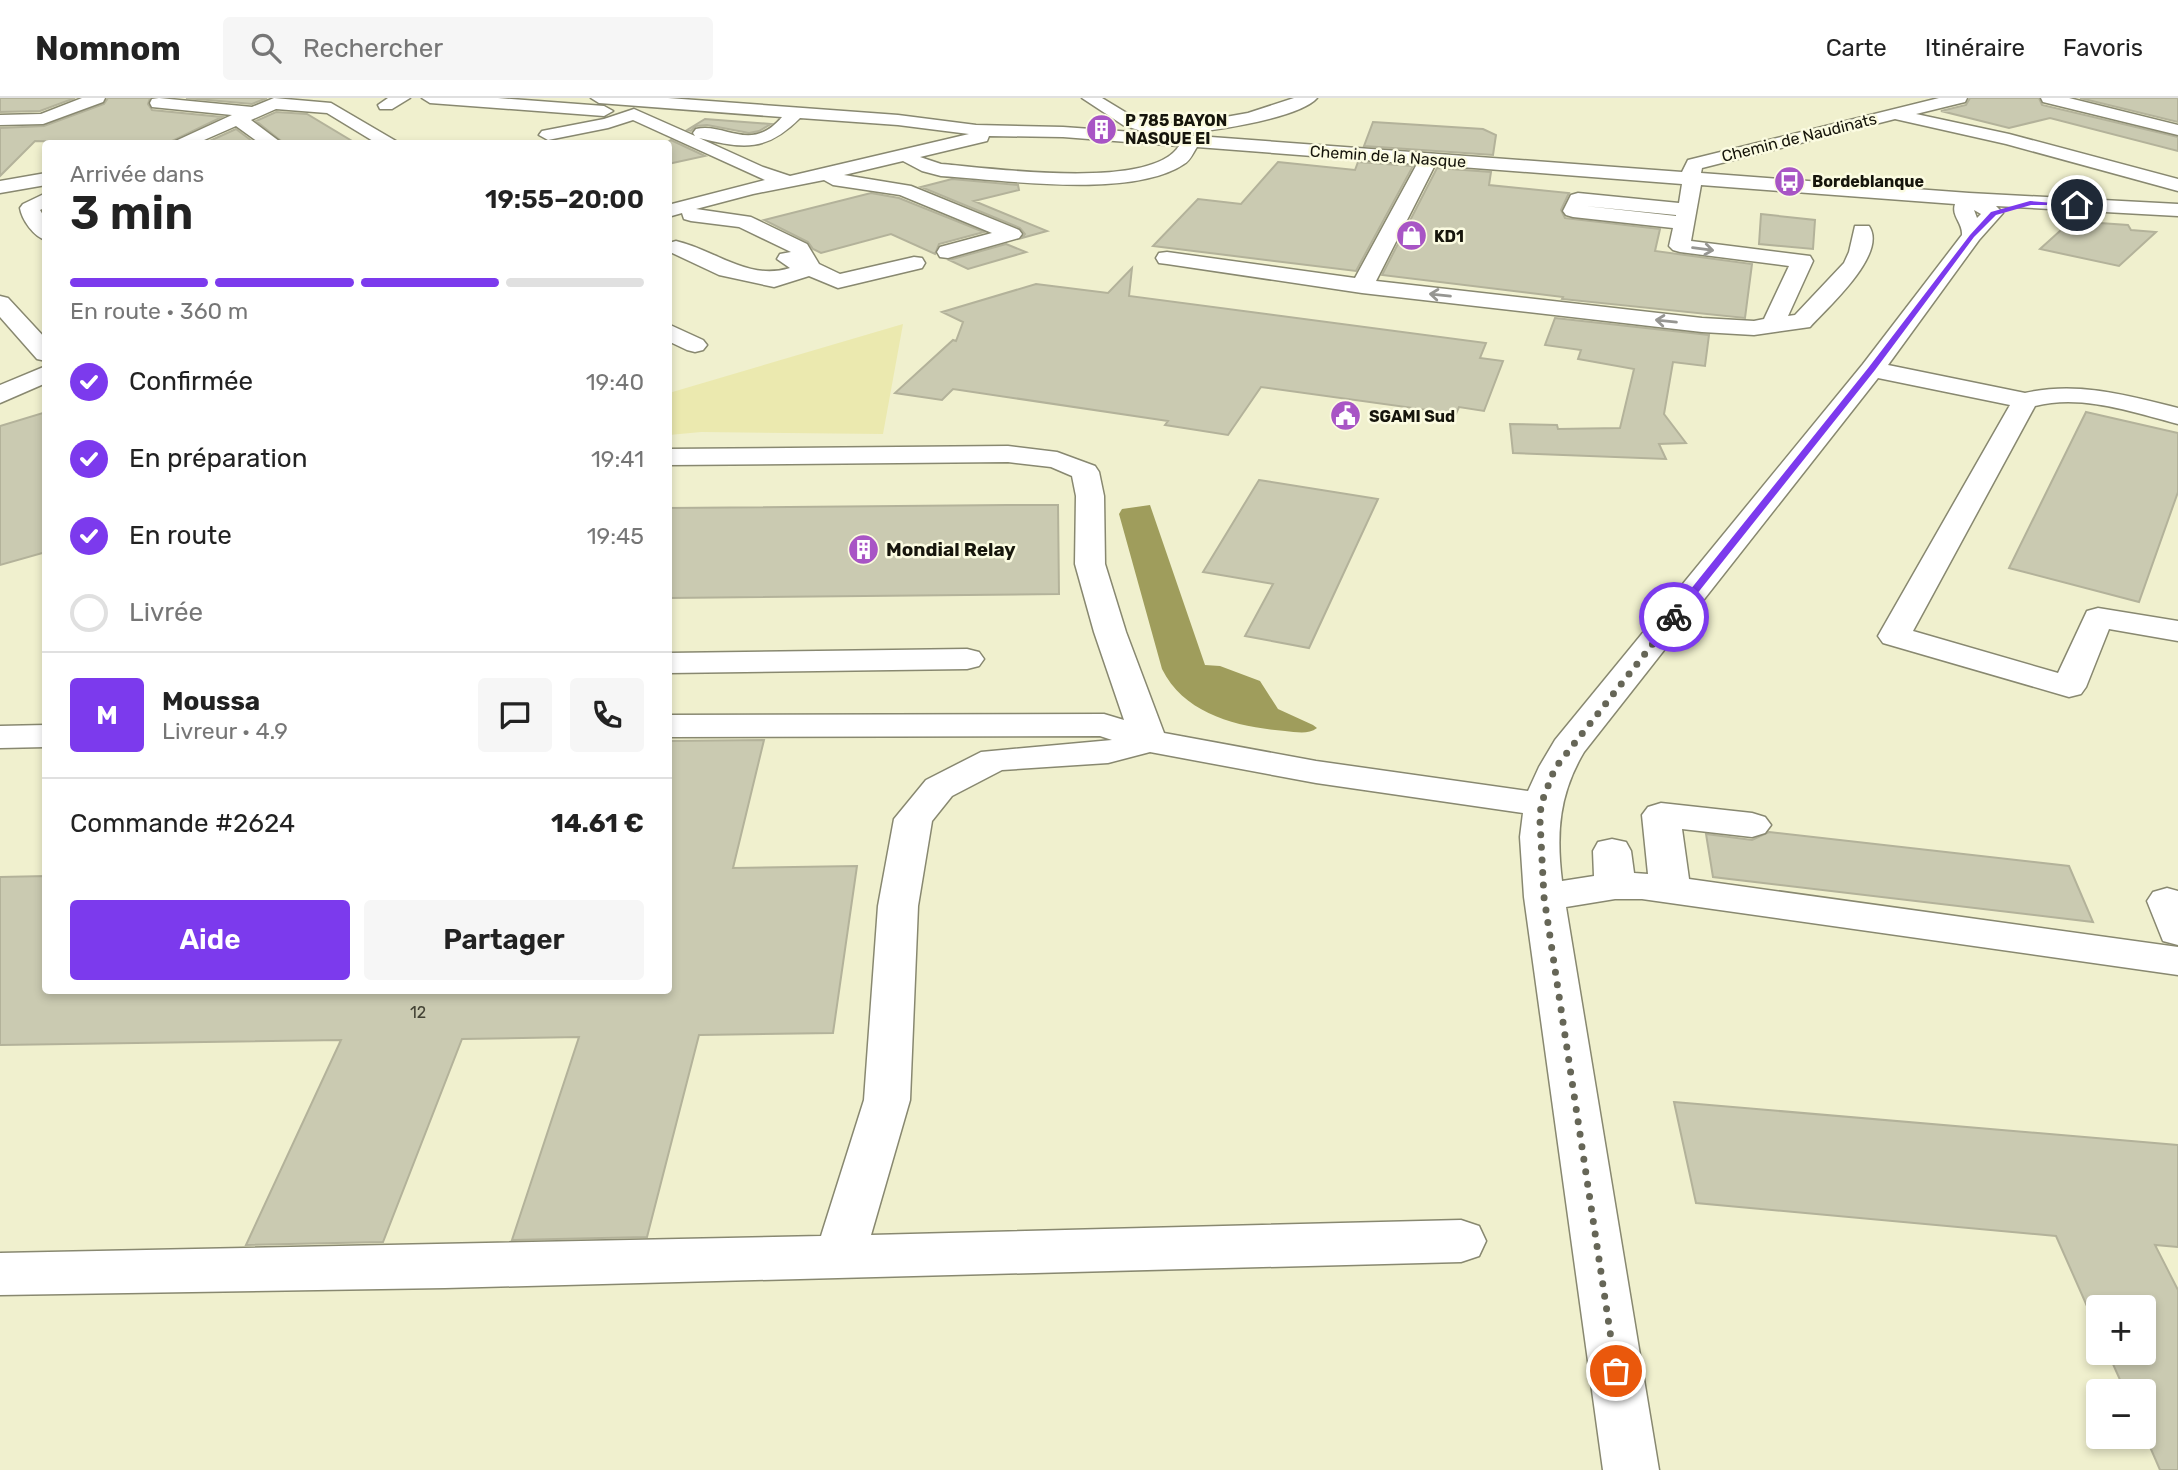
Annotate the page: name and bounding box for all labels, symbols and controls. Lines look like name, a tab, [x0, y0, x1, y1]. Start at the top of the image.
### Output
search box	[223, 17, 713, 80]
text: Nomnom	[35, 29, 181, 68]
icon: search	[247, 29, 285, 67]
text: Rechercher	[303, 33, 443, 64]
text: Carte	[1826, 34, 1887, 62]
text: Itinéraire	[1925, 34, 2025, 62]
text: Favoris	[2063, 34, 2143, 62]
street label: Chemin de Naudinats	[1720, 109, 1879, 166]
place label: P 785 BAYON NASQUE EI	[1125, 111, 1227, 148]
building icon: P 785 BAYON NASQUE EI	[1085, 112, 1119, 146]
street label: Chemin de la Nasque	[1309, 142, 1467, 171]
text: Arrivée dans	[70, 160, 204, 188]
bus stop icon: Bordeblanque	[1772, 164, 1806, 198]
place label: Bordeblanque	[1812, 172, 1924, 191]
pin	[2047, 175, 2107, 235]
text: 19:55–20:00	[485, 184, 644, 215]
text: 3 min	[70, 186, 193, 241]
icon: home	[2058, 186, 2096, 224]
shop icon: KD1	[1394, 219, 1428, 253]
place label: KD1	[1434, 227, 1464, 246]
one-way arrow	[1691, 243, 1713, 256]
one-way arrow	[1430, 289, 1452, 302]
text: En route · 360 m	[70, 297, 248, 325]
one-way arrow	[1656, 314, 1678, 327]
icon: check	[70, 363, 108, 401]
text: Confirmée	[129, 366, 253, 397]
text: 19:40	[586, 368, 644, 396]
public building icon: SGAMI Sud	[1329, 399, 1363, 433]
place label: SGAMI Sud	[1369, 407, 1455, 426]
icon: check	[70, 440, 108, 478]
text: En préparation	[129, 443, 307, 474]
text: 19:41	[591, 445, 644, 473]
icon: check	[70, 517, 108, 555]
text: En route	[129, 520, 232, 551]
text: 19:45	[587, 522, 644, 550]
building icon: Mondial Relay	[846, 532, 880, 566]
place label: Mondial Relay	[886, 538, 1016, 561]
courier	[1639, 582, 1709, 652]
text: Livrée	[129, 597, 203, 628]
icon: bike	[1655, 598, 1693, 636]
button: chat	[478, 678, 552, 752]
button: phone	[570, 678, 644, 752]
text: Moussa	[162, 686, 260, 717]
text: M	[96, 700, 118, 731]
text: Livreur · 4.9	[162, 717, 288, 745]
text: Commande #2624	[70, 808, 295, 839]
text: 14.61 €	[551, 808, 644, 839]
button: Aide	[70, 900, 350, 980]
button: Partager	[364, 900, 644, 980]
house number: 12	[410, 1003, 426, 1022]
map controls	[2086, 1295, 2156, 1449]
button: +	[2086, 1295, 2156, 1365]
pin	[1586, 1341, 1646, 1401]
icon: bag	[1597, 1352, 1635, 1390]
button: −	[2086, 1379, 2156, 1449]

